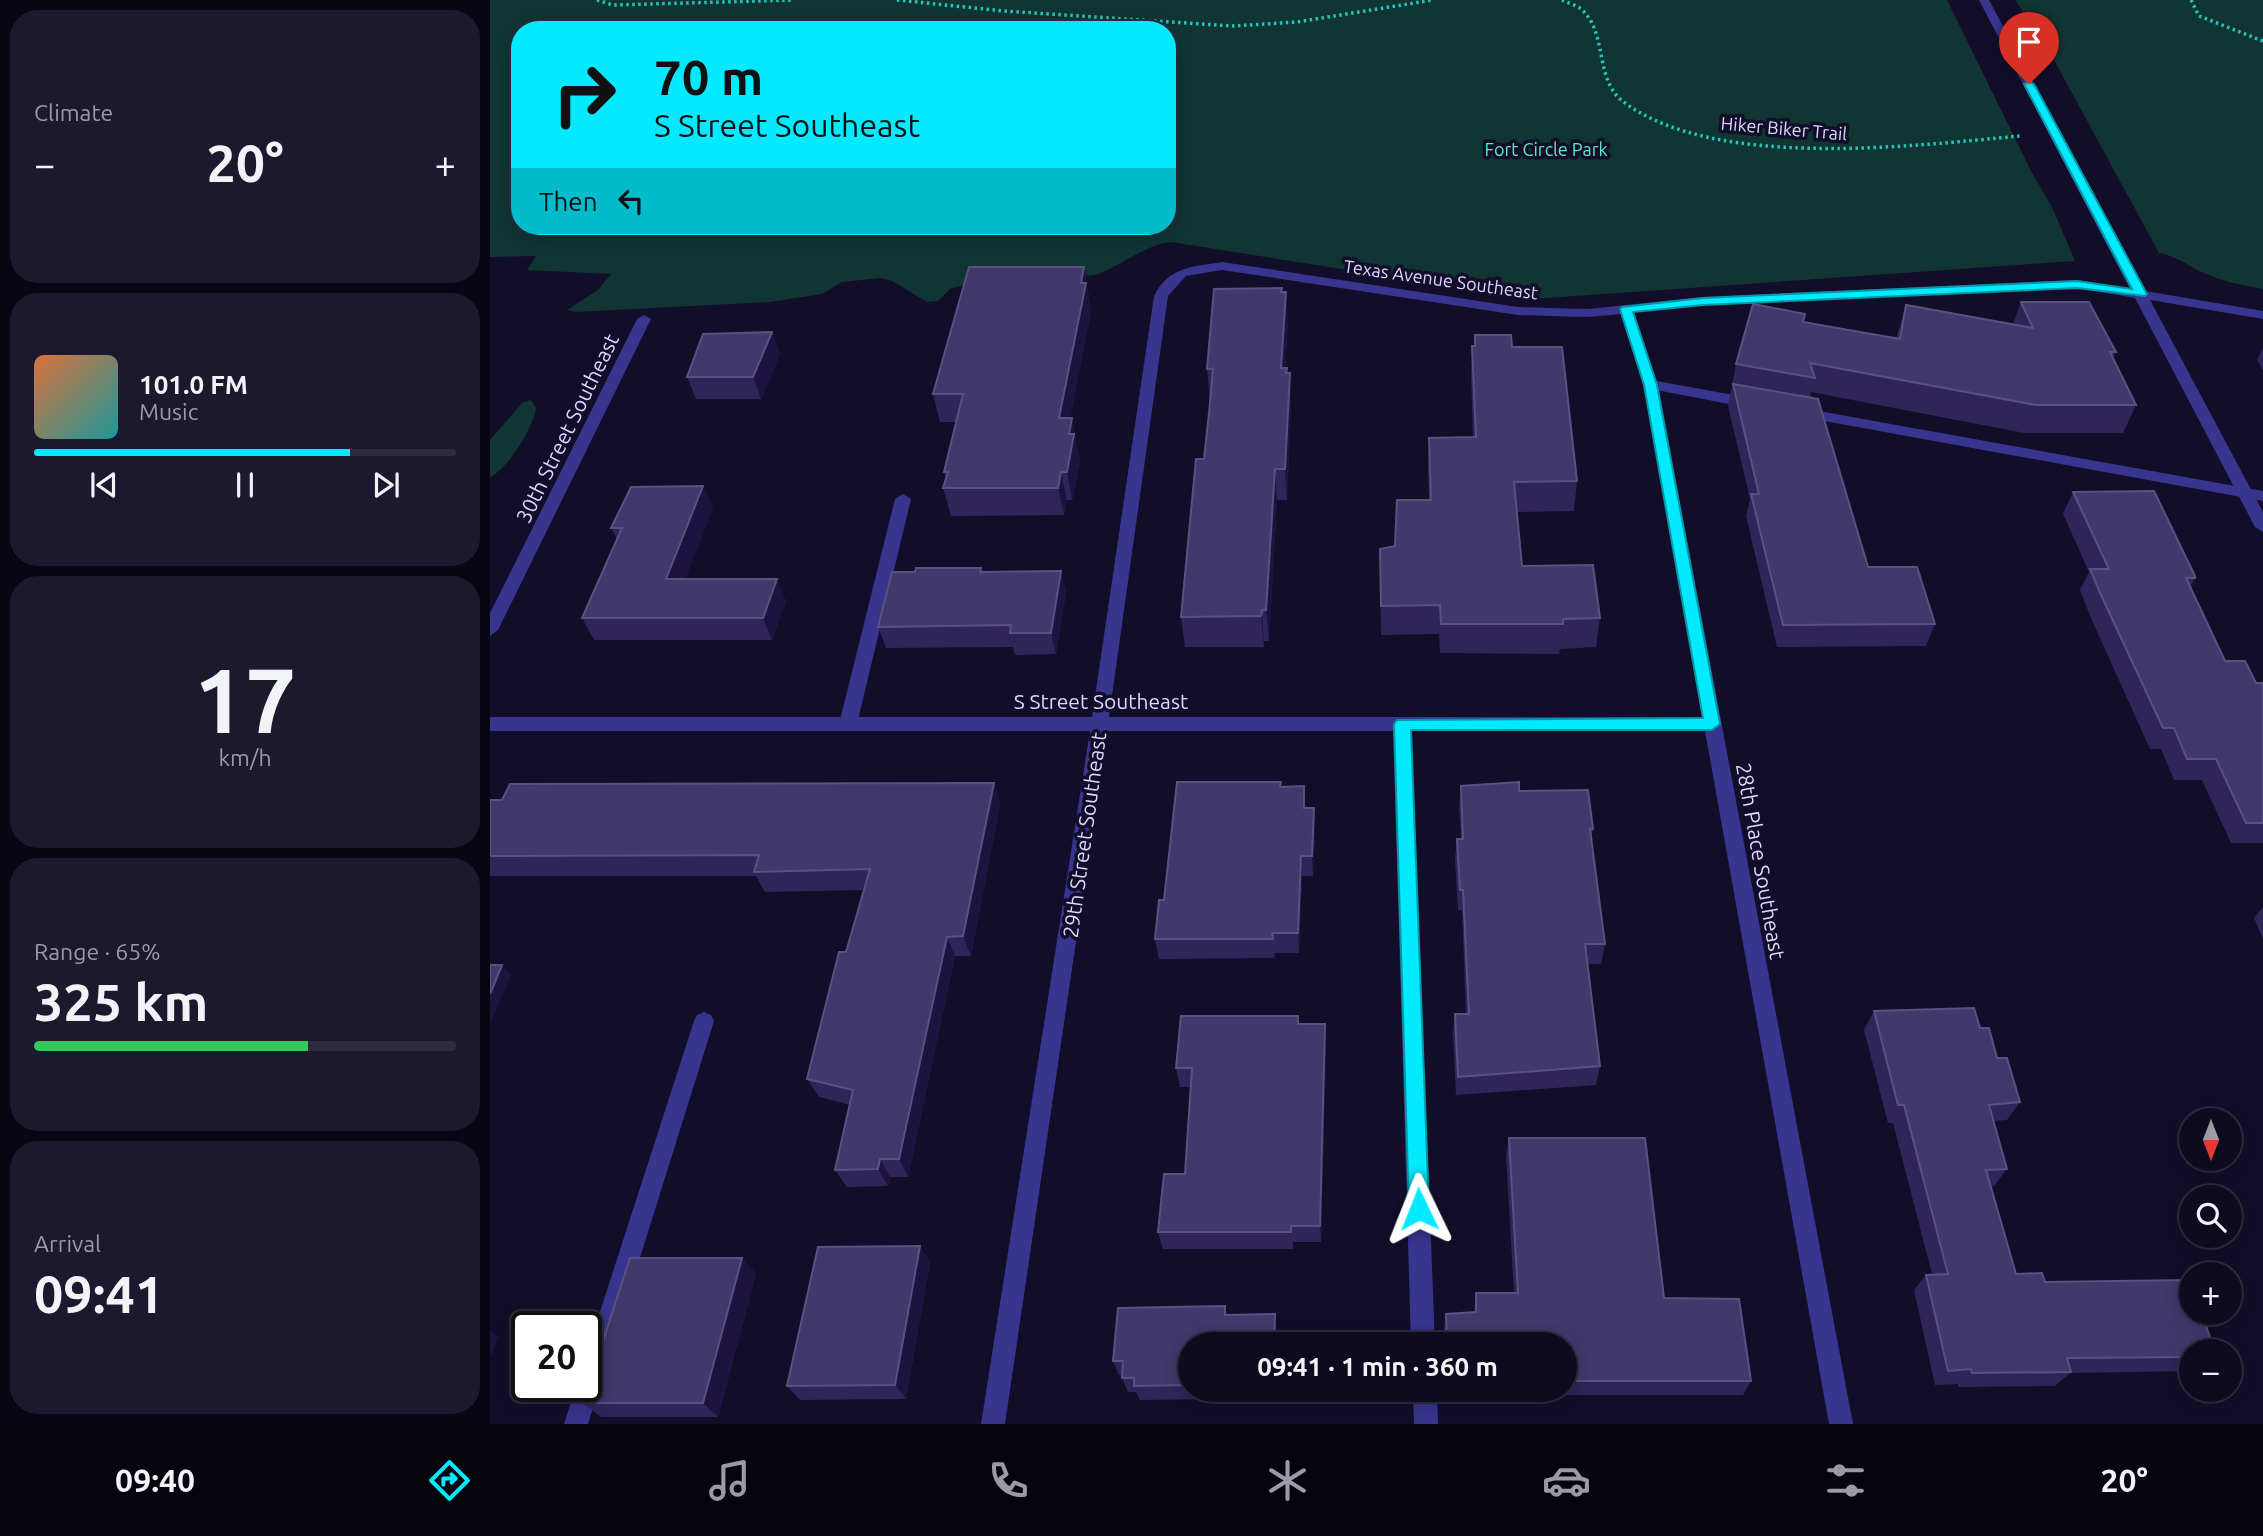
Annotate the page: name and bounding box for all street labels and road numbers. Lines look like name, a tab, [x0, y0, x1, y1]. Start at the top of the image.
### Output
street label: Hiker Biker Trail	[1720, 113, 1848, 144]
street label: Texas Avenue Southeast	[1343, 255, 1539, 303]
street label: 30th Street Southeast	[511, 330, 623, 526]
street label: S Street Southeast	[1014, 689, 1188, 713]
street label: 29th Street Southeast	[1058, 731, 1110, 939]
street label: 28th Place Southeast	[1732, 761, 1790, 961]

